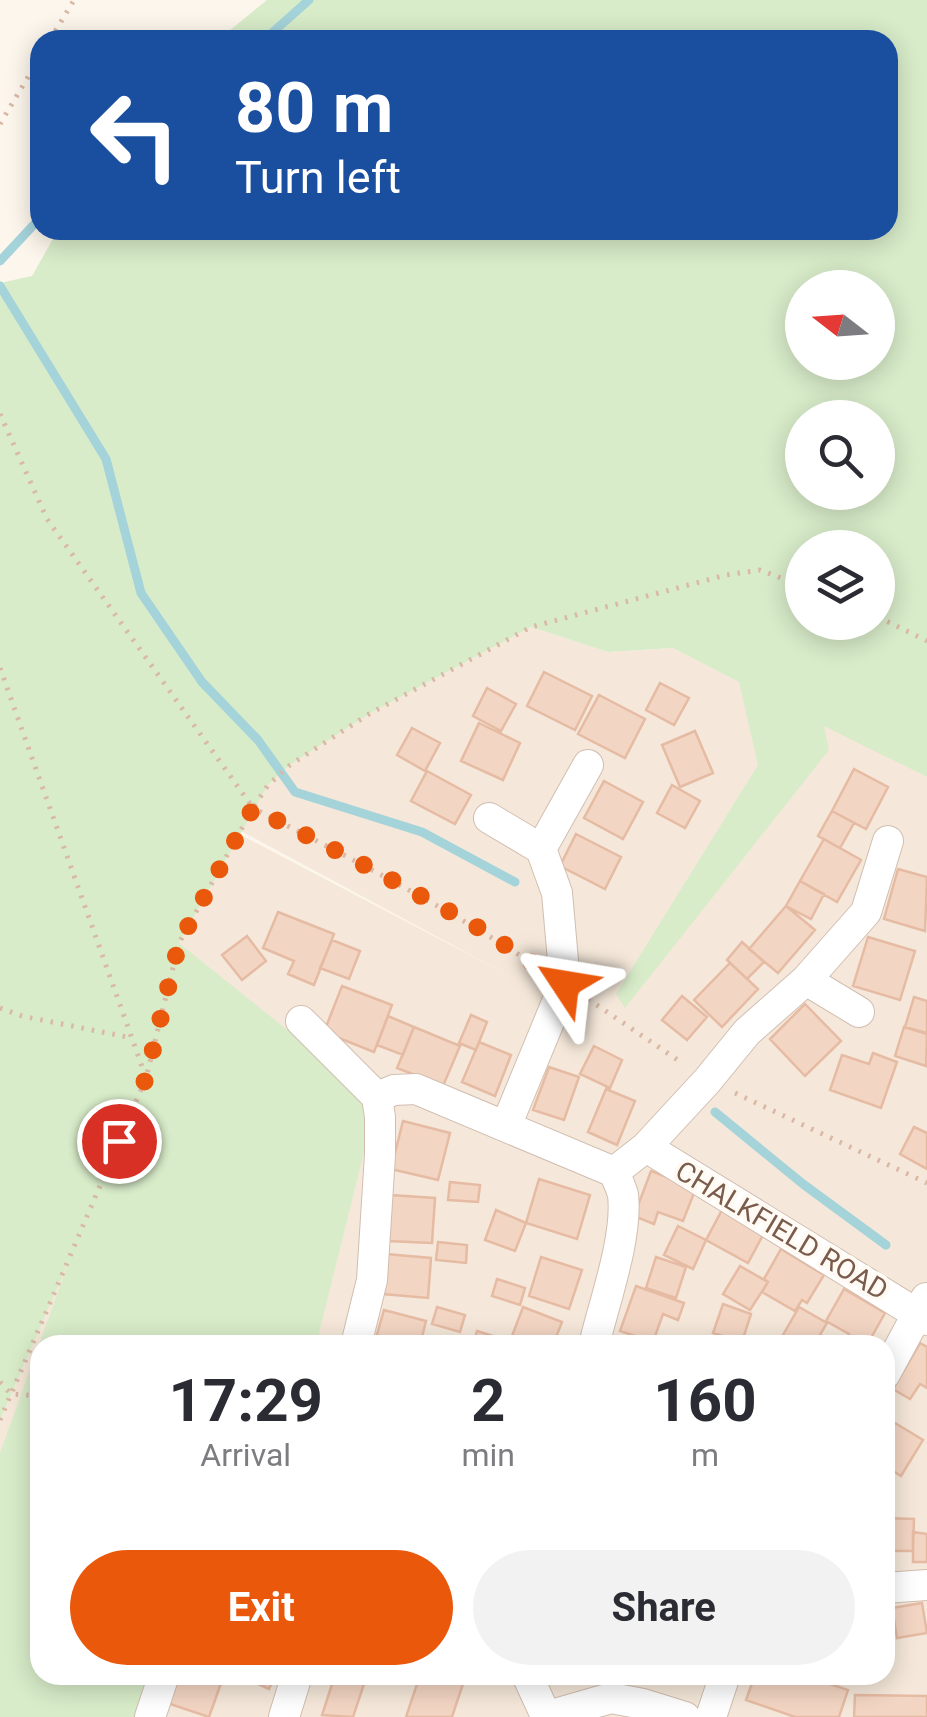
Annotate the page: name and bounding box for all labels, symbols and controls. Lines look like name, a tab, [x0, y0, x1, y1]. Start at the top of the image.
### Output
text: 80 m	[235, 67, 393, 149]
icon: left	[70, 70, 200, 200]
text: Turn left	[235, 151, 401, 204]
north arrow	[785, 270, 895, 380]
map controls	[785, 270, 895, 640]
button: search	[785, 400, 895, 510]
button: layers	[785, 530, 895, 640]
position arrow	[513, 932, 617, 1036]
pin	[77, 1099, 162, 1184]
icon: arrive	[92, 1114, 147, 1169]
street label: CHALKFIELD ROAD	[670, 1154, 894, 1307]
text: 17:29	[168, 1365, 323, 1436]
text: 2	[471, 1365, 505, 1436]
text: 160	[653, 1365, 757, 1436]
text: Arrival	[200, 1436, 291, 1474]
text: min	[461, 1436, 515, 1474]
text: m	[691, 1436, 719, 1474]
button: Exit	[70, 1550, 453, 1665]
button: Share	[473, 1550, 855, 1665]

